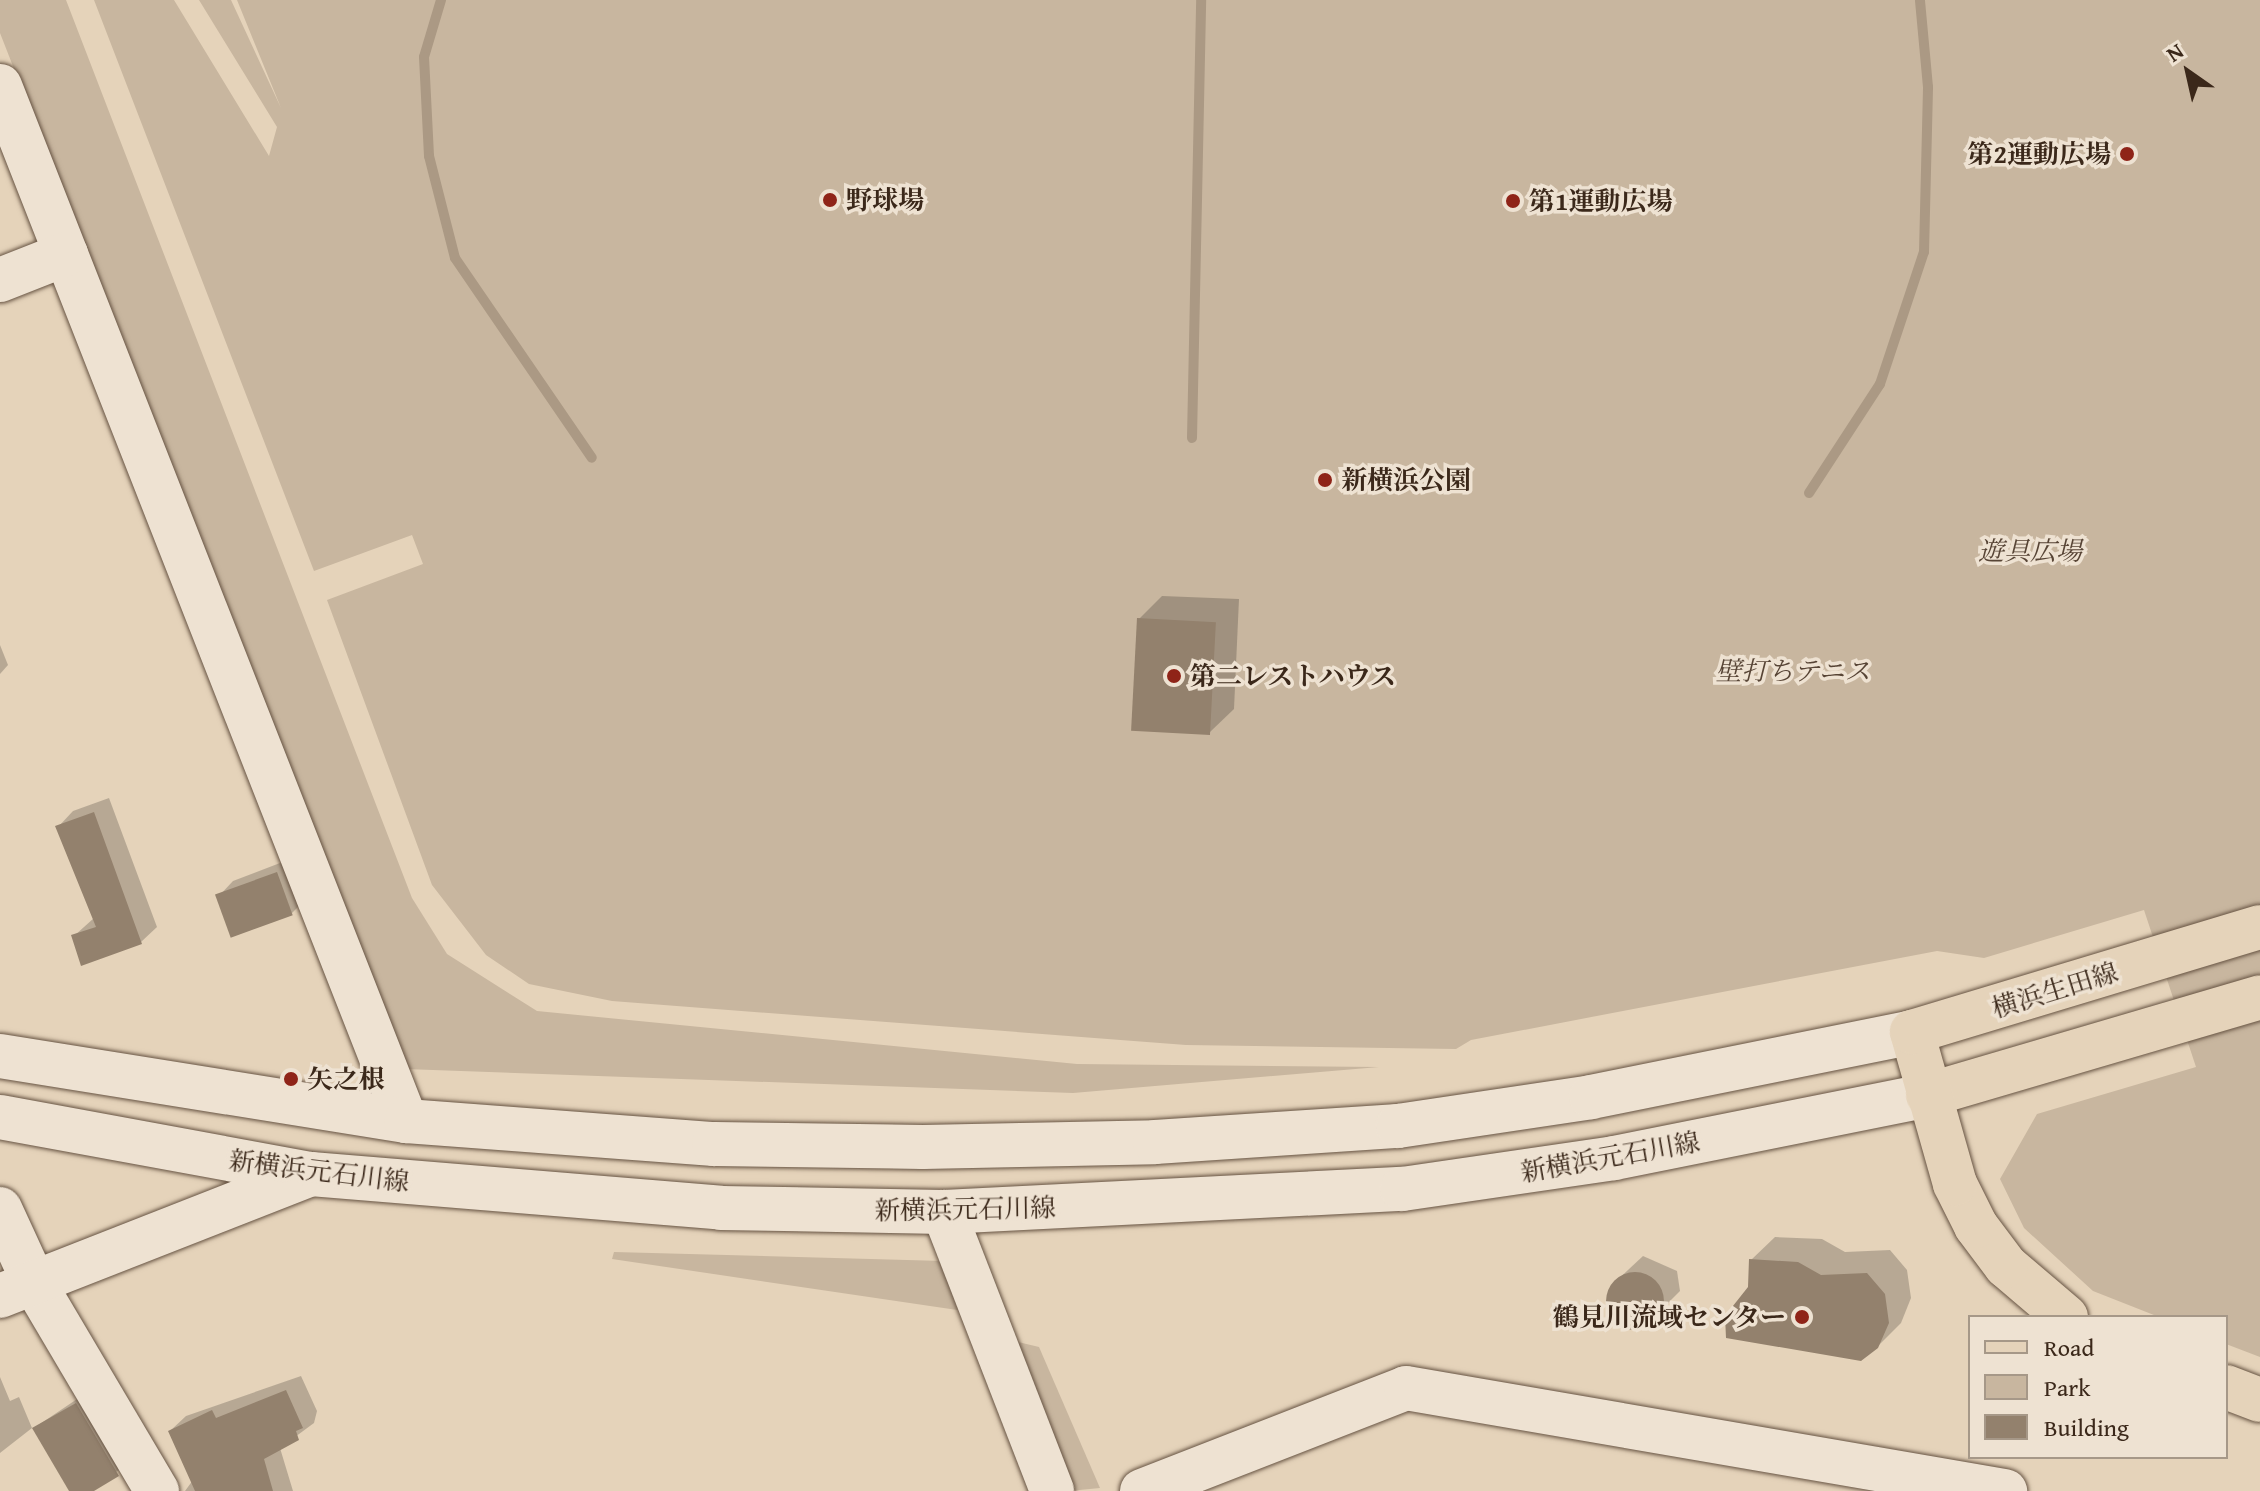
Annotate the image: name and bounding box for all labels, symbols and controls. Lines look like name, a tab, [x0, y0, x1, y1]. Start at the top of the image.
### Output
north arrow	[2148, 32, 2228, 112]
text: N	[2160, 35, 2190, 69]
place label: 第2運動広場	[1968, 138, 2111, 170]
marker: 第2運動広場	[2118, 145, 2136, 163]
place label: 野球場	[846, 184, 924, 216]
place label: 第1運動広場	[1529, 185, 1672, 217]
marker: 野球場	[821, 191, 839, 209]
marker: 第1運動広場	[1504, 192, 1522, 210]
place label: 新横浜公園	[1341, 464, 1471, 496]
marker: 新横浜公園	[1316, 471, 1334, 489]
park label: 遊具広場	[1978, 535, 2082, 567]
park label: 壁打ちテニス	[1715, 655, 1871, 687]
place label: 第二レストハウス	[1190, 660, 1398, 692]
marker: 第二レストハウス	[1165, 667, 1183, 685]
street label: 横浜生田線	[1988, 956, 2122, 1024]
place label: 矢之根	[307, 1063, 385, 1095]
marker: 矢之根	[282, 1070, 300, 1088]
street label: 新横浜元石川線	[1518, 1126, 1702, 1188]
street label: 新横浜元石川線	[227, 1144, 411, 1198]
street label: 新横浜元石川線	[874, 1192, 1056, 1226]
place label: 鶴見川流域センター	[1552, 1301, 1786, 1333]
marker: 鶴見川流域センター	[1793, 1308, 1811, 1326]
legend	[1968, 1315, 2228, 1459]
text: Road	[2044, 1330, 2094, 1365]
text: Park	[2044, 1370, 2090, 1405]
text: Building	[2044, 1410, 2129, 1445]

